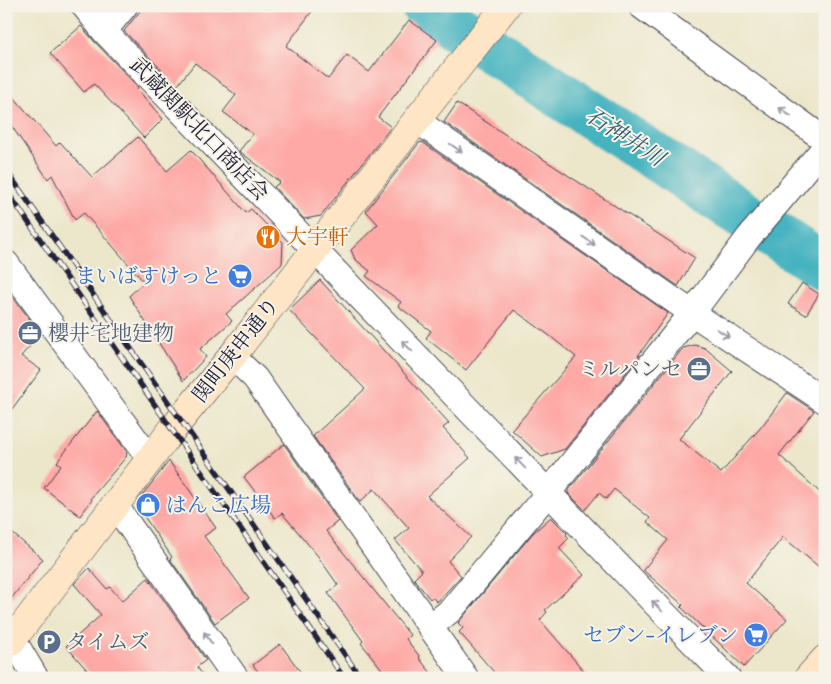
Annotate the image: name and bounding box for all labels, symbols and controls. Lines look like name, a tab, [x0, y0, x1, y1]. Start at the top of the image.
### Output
street label: 武蔵関駅北口商店会	[123, 51, 275, 207]
water label: 石神井川	[580, 100, 672, 175]
one-way arrow	[779, 106, 792, 117]
one-way arrow	[449, 143, 463, 153]
place label: 大宇軒	[286, 223, 349, 252]
restaurant icon: 大宇軒	[255, 224, 281, 250]
one-way arrow	[582, 236, 596, 246]
place label: まいばすけっと	[75, 262, 222, 291]
supermarket icon: まいばすけっと	[227, 263, 253, 289]
street label: 関町庚申通り	[186, 291, 286, 409]
place label: 櫻井宅地建物	[48, 319, 174, 348]
office icon: 櫻井宅地建物	[17, 320, 43, 346]
one-way arrow	[716, 328, 730, 338]
one-way arrow	[401, 340, 413, 353]
place label: ミルパンセ	[578, 355, 682, 384]
office icon: ミルパンセ	[686, 356, 712, 382]
one-way arrow	[514, 457, 526, 470]
place label: はんこ広場	[166, 491, 271, 520]
shop icon: はんこ広場	[135, 492, 161, 518]
one-way arrow	[651, 599, 663, 612]
place label: セブン-イレブン	[583, 621, 738, 650]
supermarket icon: セブン-イレブン	[743, 622, 769, 648]
place label: タイムズ	[66, 628, 150, 657]
parking icon: タイムズ	[36, 629, 62, 655]
one-way arrow	[203, 631, 213, 645]

